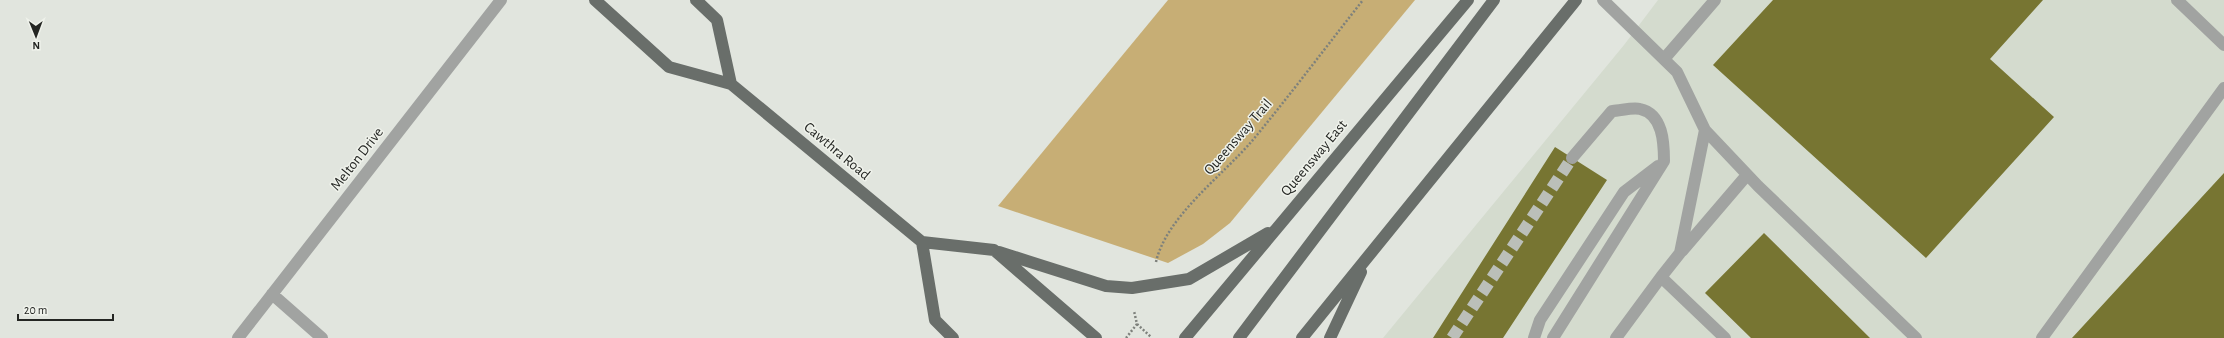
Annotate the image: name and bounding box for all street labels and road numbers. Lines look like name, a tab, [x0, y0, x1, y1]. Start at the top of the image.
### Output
street label: Queensway Trail	[1201, 96, 1275, 178]
street label: Queensway East	[1278, 117, 1350, 199]
street label: Cawthra Road	[801, 119, 873, 183]
street label: Melton Drive	[328, 125, 386, 193]

